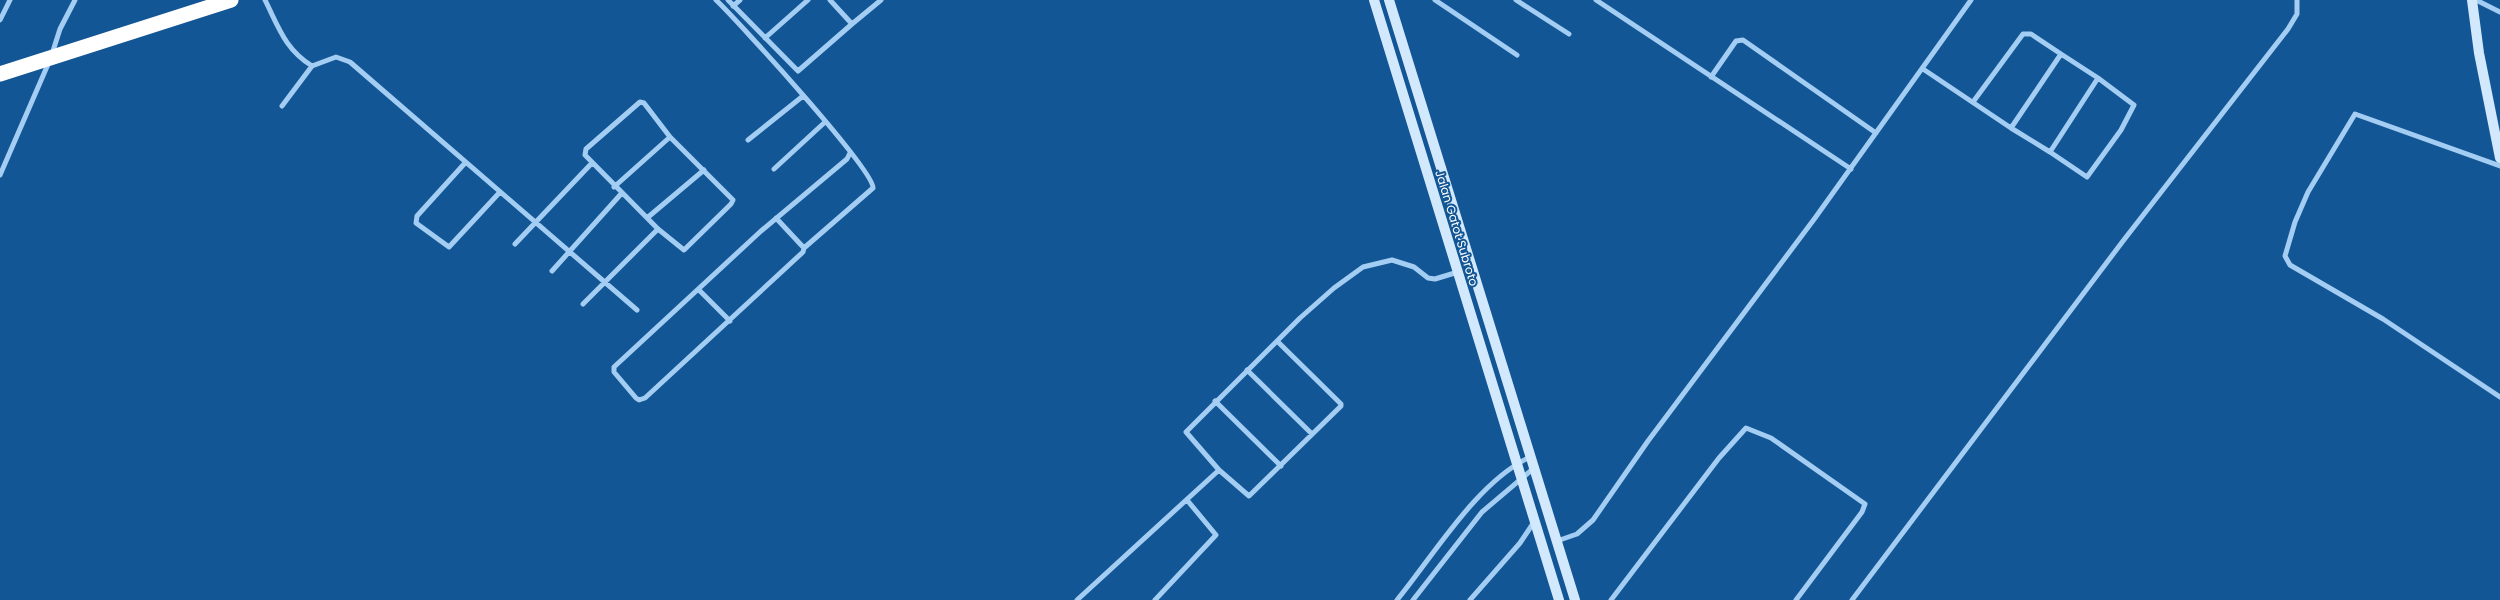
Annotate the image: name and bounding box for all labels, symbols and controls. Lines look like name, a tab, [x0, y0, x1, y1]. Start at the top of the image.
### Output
street label: Jalan Gatot Subroto	[1431, 168, 1483, 288]

